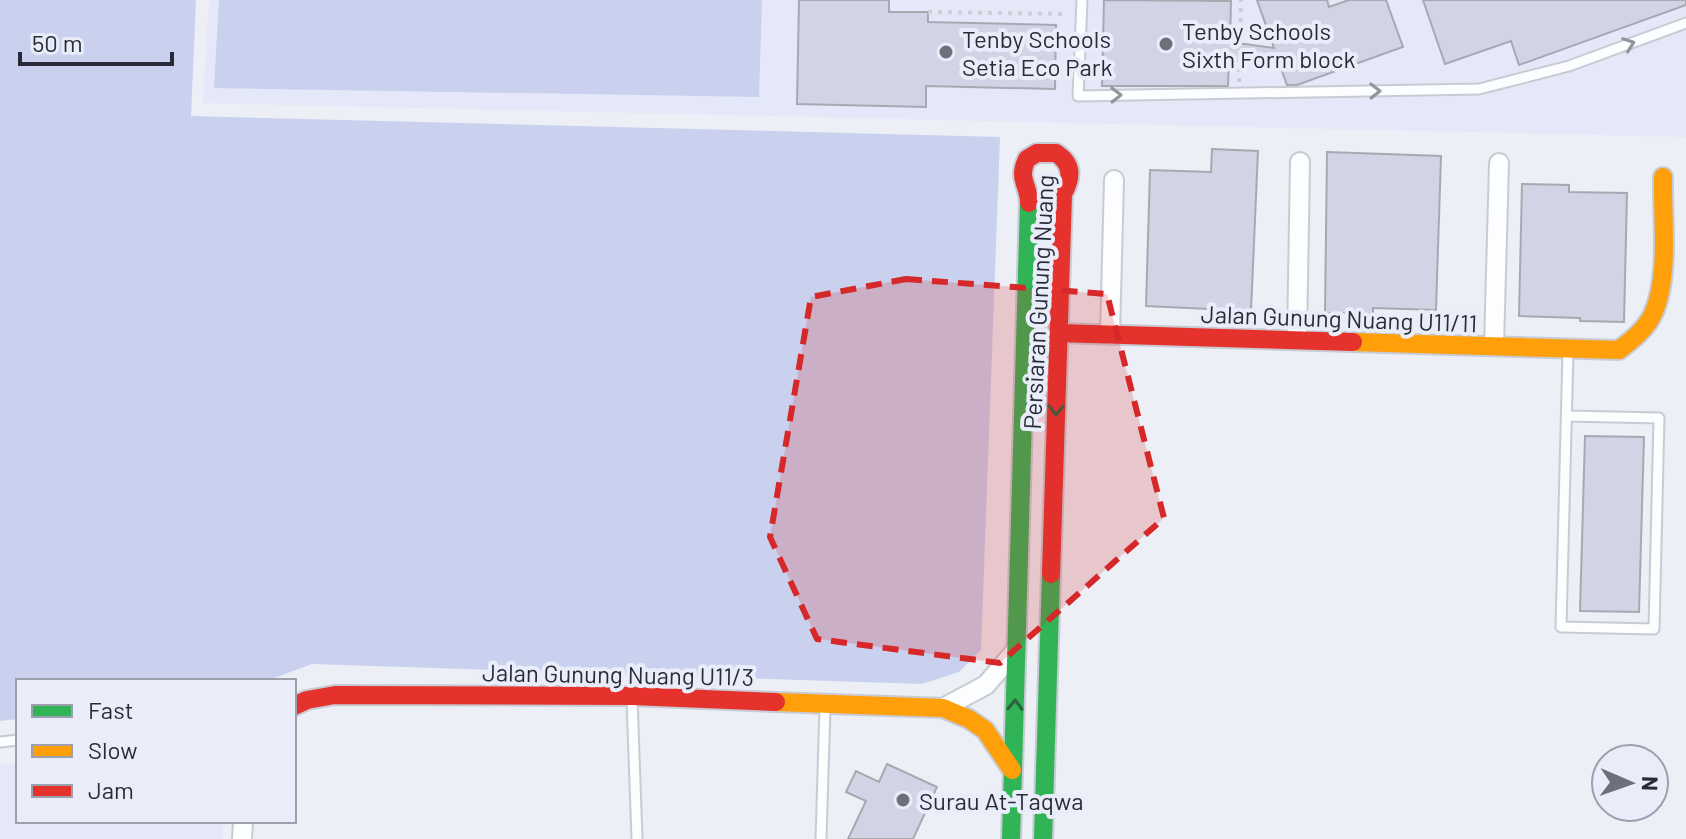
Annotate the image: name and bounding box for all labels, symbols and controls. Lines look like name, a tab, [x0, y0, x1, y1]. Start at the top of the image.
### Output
scale bar	[20, 16, 172, 66]
place label: Tenby Schools Sixth Form block	[1182, 16, 1355, 73]
place label: Tenby Schools Setia Eco Park	[962, 24, 1113, 81]
text: 50 m	[32, 28, 83, 57]
marker: Tenby Schools Sixth Form block	[1157, 35, 1175, 53]
one-way arrow	[1621, 37, 1635, 54]
marker: Tenby Schools Setia Eco Park	[937, 43, 955, 61]
one-way arrow	[1369, 82, 1382, 99]
one-way arrow	[1110, 87, 1123, 104]
street label: Persiaran Gunung Nuang	[1017, 174, 1059, 430]
street label: Jalan Gunung Nuang U11/11	[1200, 299, 1478, 337]
one-way arrow	[1047, 404, 1065, 417]
street label: Jalan Gunung Nuang U11/3	[482, 657, 754, 691]
legend	[16, 679, 296, 823]
text: Fast	[88, 695, 133, 724]
one-way arrow	[1006, 698, 1023, 711]
text: Slow	[88, 735, 137, 764]
north arrow	[1590, 743, 1670, 823]
text: Jam	[88, 775, 134, 804]
text: N	[1638, 776, 1664, 792]
place label: Surau At-Taqwa	[919, 786, 1083, 815]
marker: Surau At-Taqwa	[894, 791, 912, 809]

